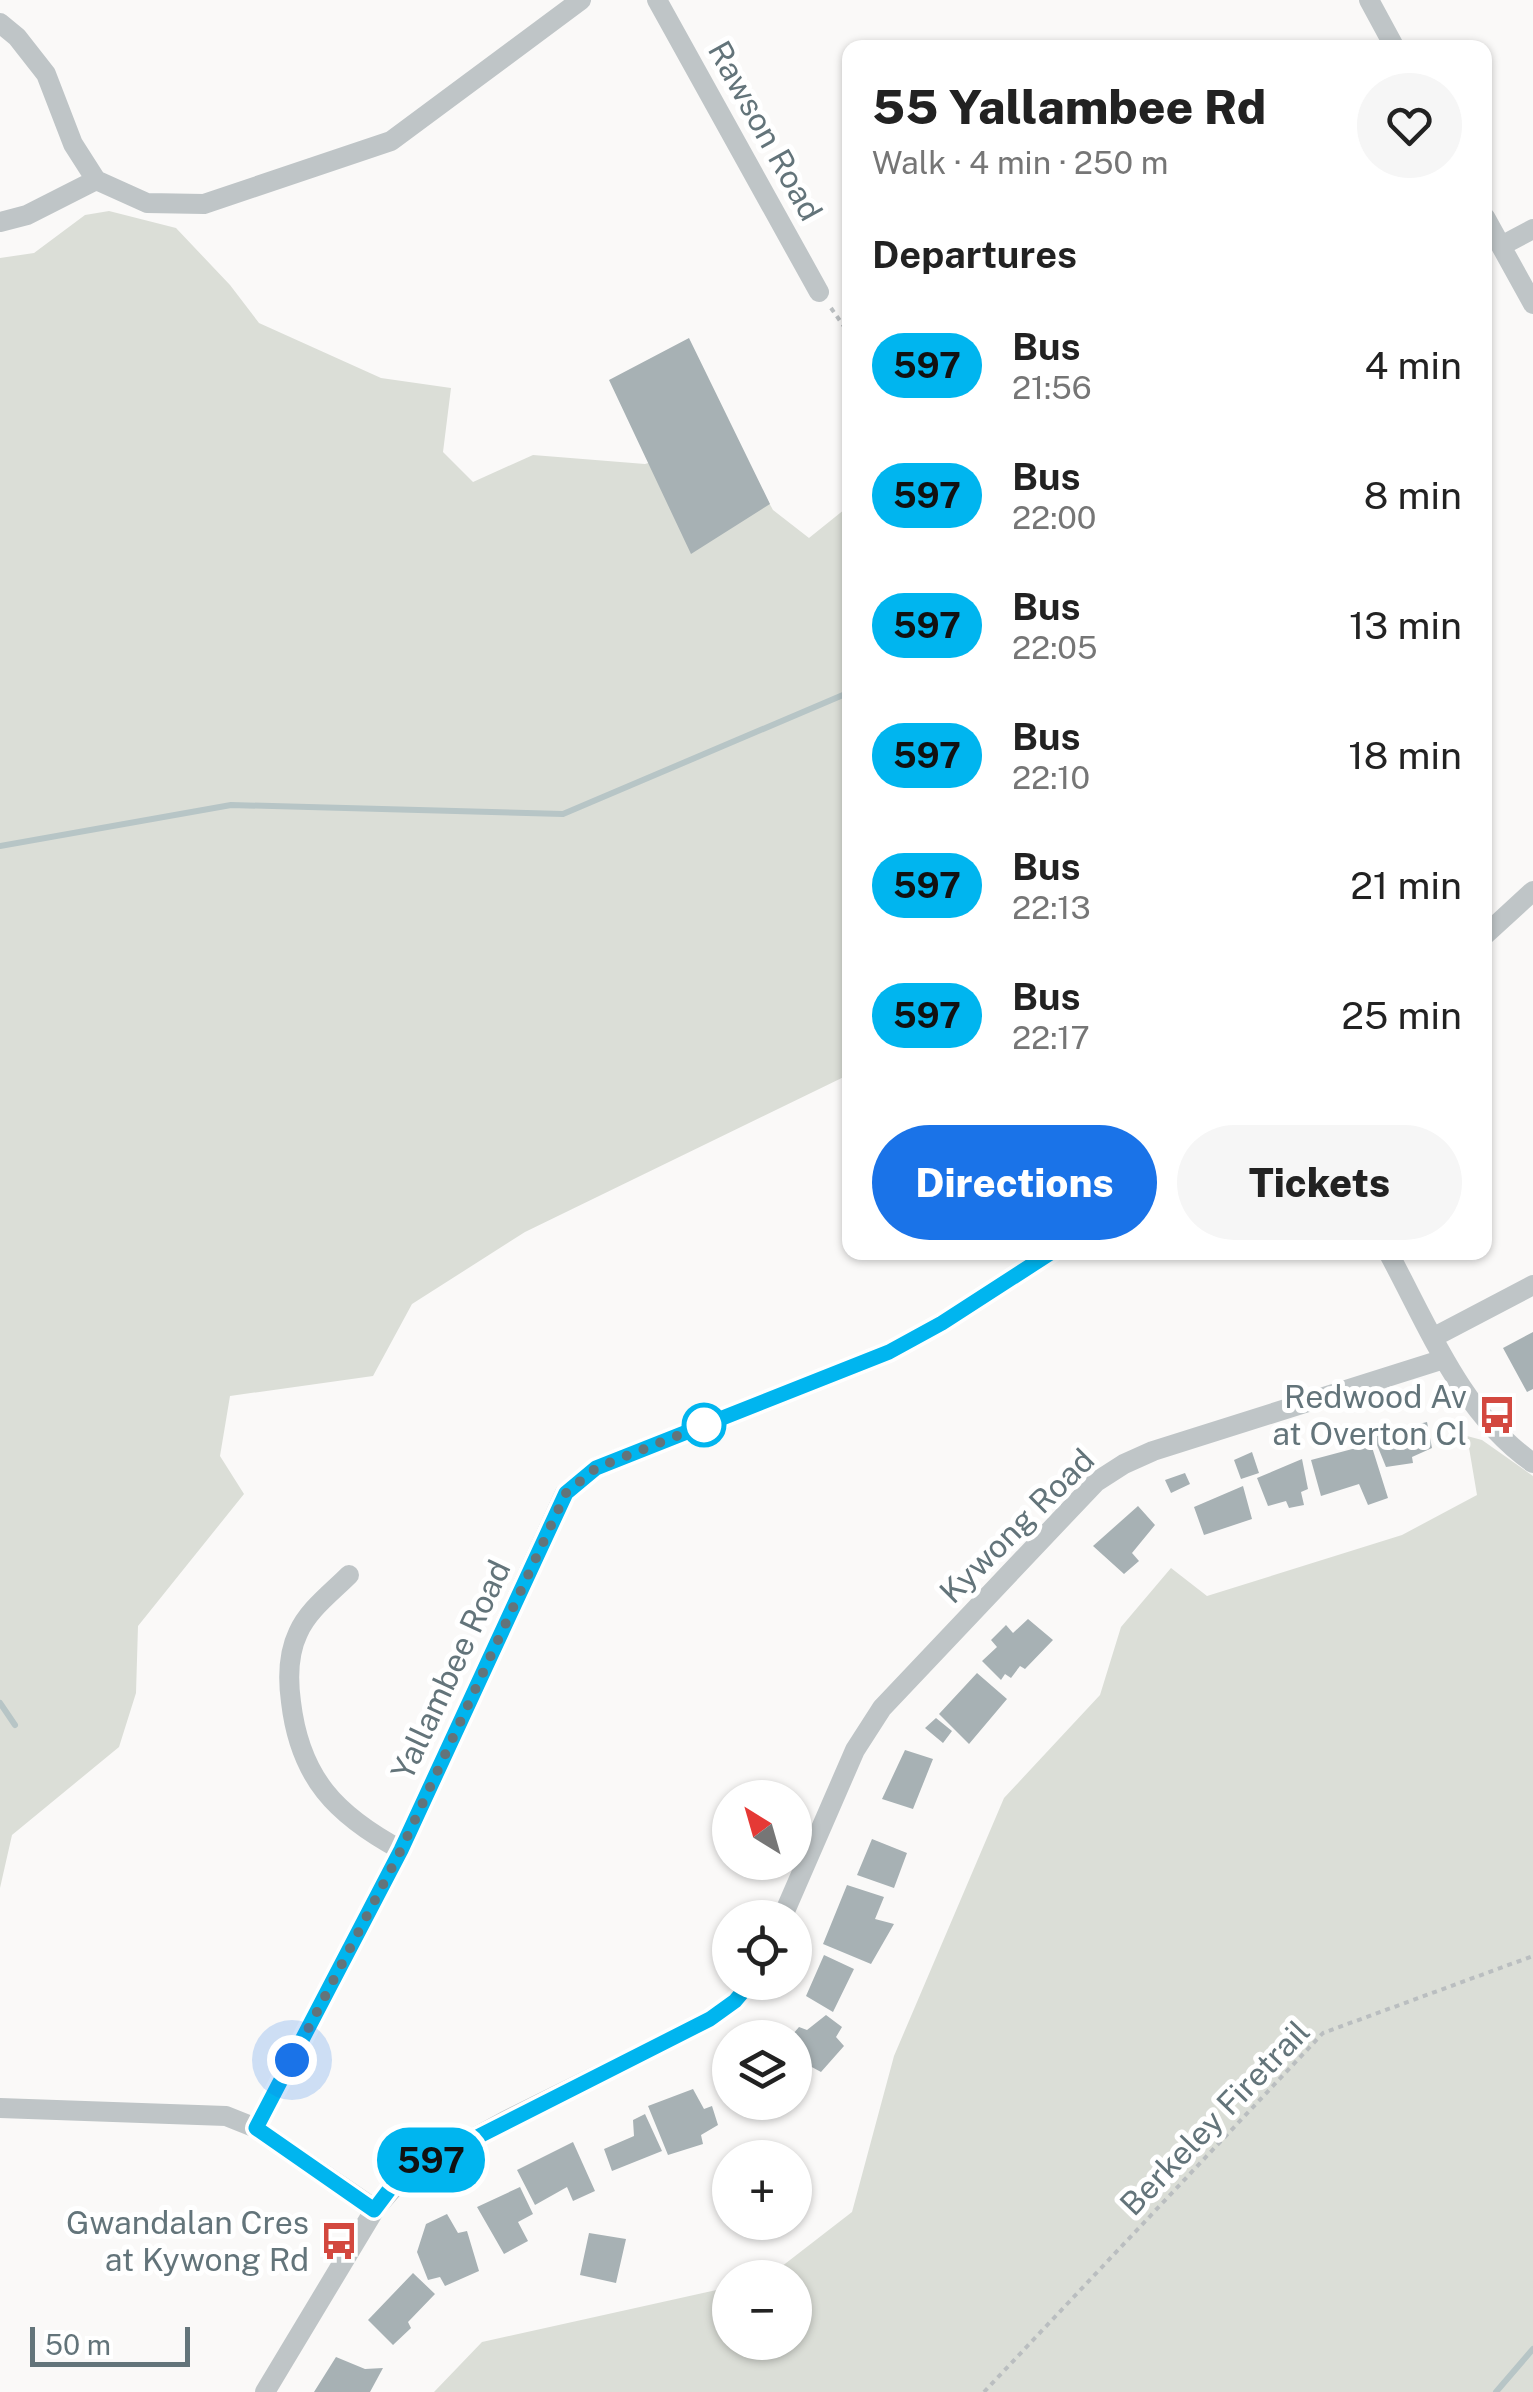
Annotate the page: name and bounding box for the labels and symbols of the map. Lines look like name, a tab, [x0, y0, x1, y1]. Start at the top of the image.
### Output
street label: Rawson Road	[701, 35, 830, 227]
place label: Redwood Av at Overton Cl	[1272, 1378, 1467, 1452]
bus stop icon: Redwood Av at Overton Cl	[1476, 1394, 1518, 1436]
unlabelled marker	[683, 1404, 725, 1446]
street label: Kywong Road	[932, 1441, 1101, 1610]
street label: Yallambee Road	[384, 1554, 518, 1785]
north arrow	[712, 1780, 812, 1880]
street label: Berkeley Firetrail	[1112, 2013, 1317, 2223]
your location	[267, 2035, 317, 2085]
line badge: 597	[374, 2128, 488, 2192]
place label: Gwandalan Cres at Kywong Rd	[66, 2204, 309, 2278]
bus stop icon: Gwandalan Cres at Kywong Rd	[318, 2220, 360, 2262]
scale bar	[30, 2322, 190, 2366]

